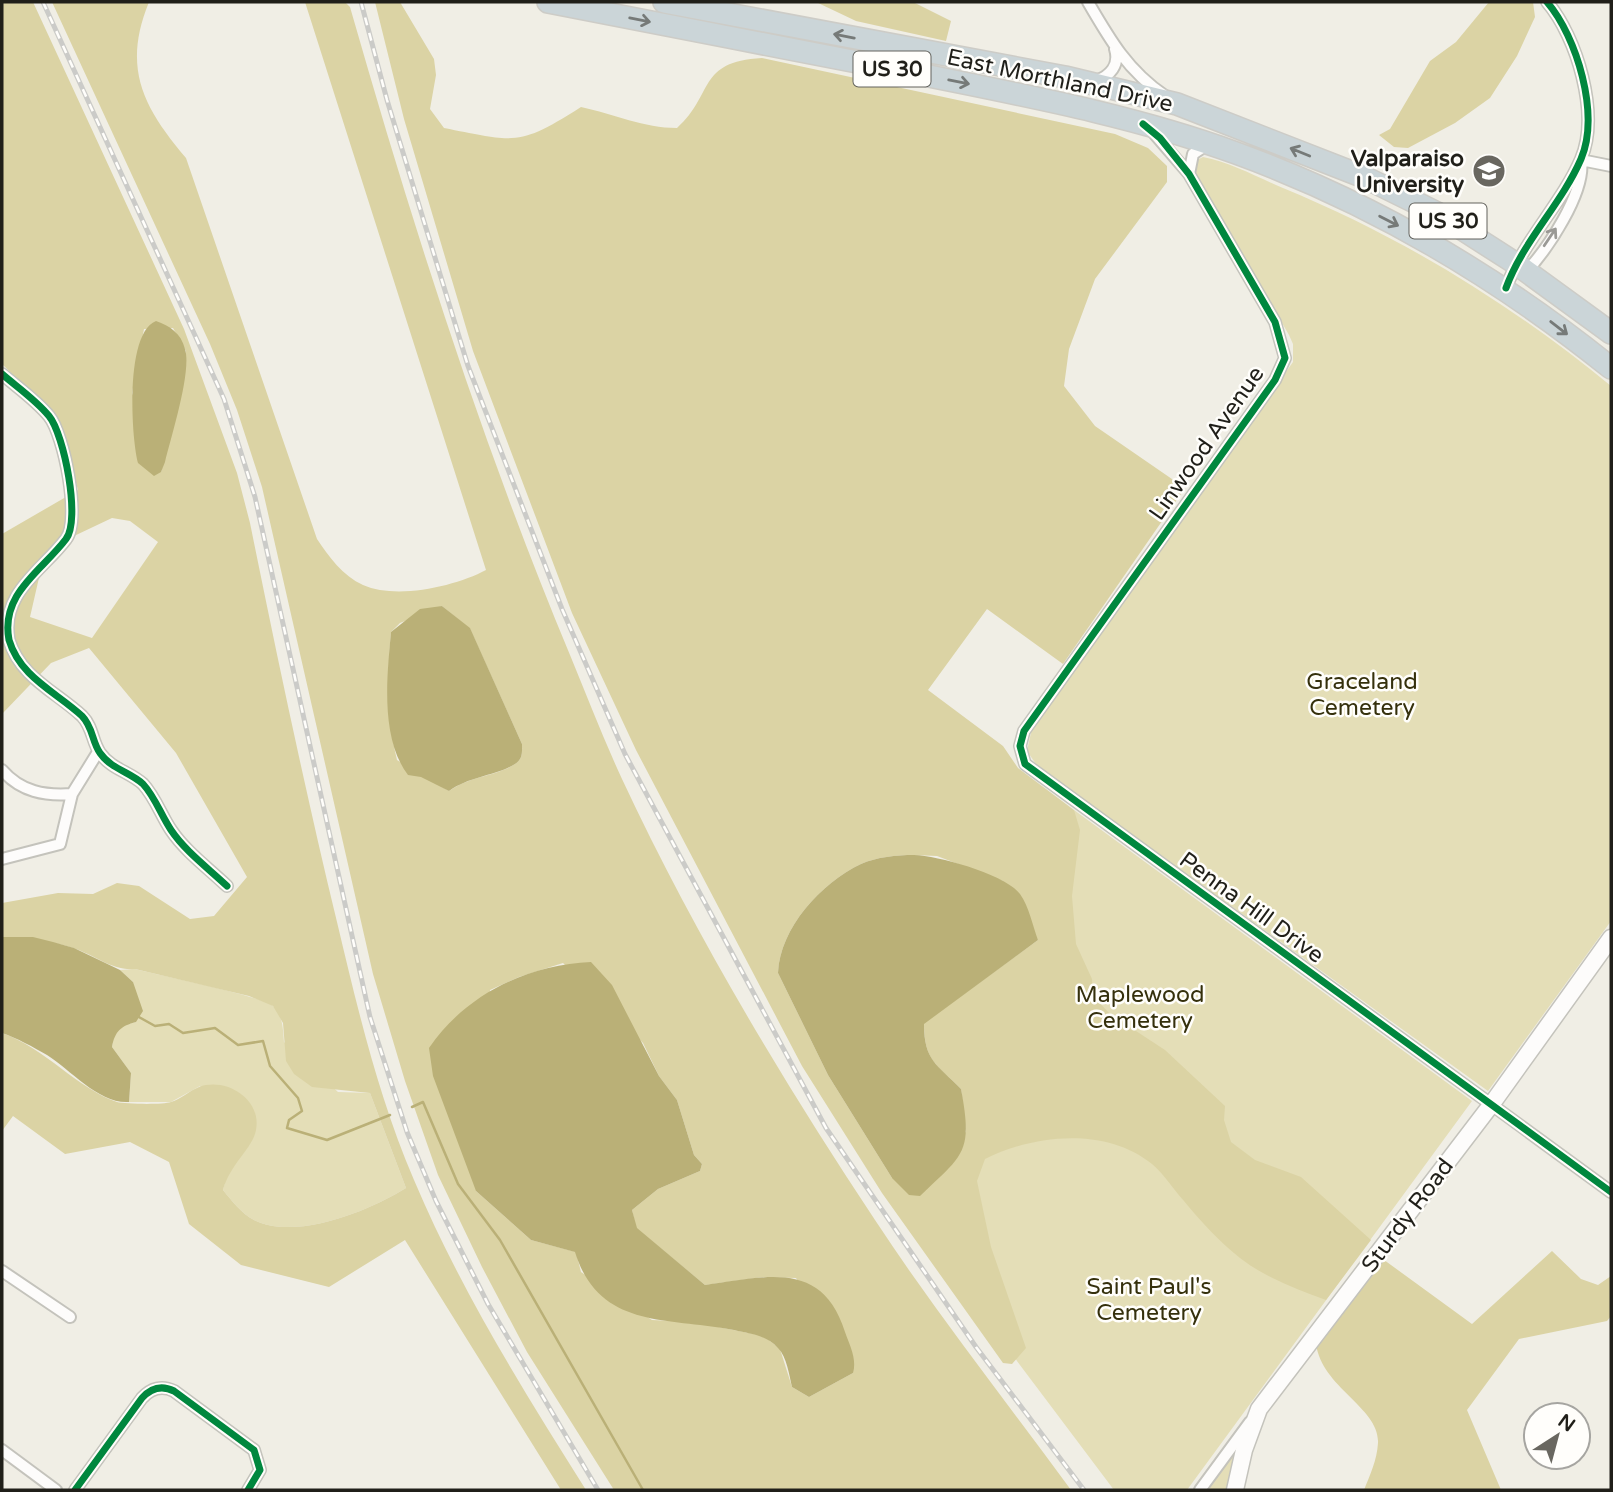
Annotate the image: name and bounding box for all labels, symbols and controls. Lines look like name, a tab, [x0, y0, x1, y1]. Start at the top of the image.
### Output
one-way arrow	[628, 13, 651, 27]
one-way arrow	[833, 28, 856, 42]
street label: East Morthland Drive	[944, 43, 1175, 119]
road number: US 30	[854, 52, 931, 86]
one-way arrow	[947, 76, 970, 90]
one-way arrow	[1290, 145, 1312, 158]
place label: Valparaiso University	[1351, 145, 1465, 199]
school or university icon: Valparaiso University	[1470, 152, 1508, 190]
road number: US 30	[1410, 204, 1486, 238]
one-way arrow	[1378, 215, 1399, 228]
one-way arrow	[1543, 228, 1557, 247]
one-way arrow	[1549, 320, 1568, 335]
street label: Linwood Avenue	[1143, 361, 1270, 526]
park label: Graceland Cemetery	[1306, 668, 1418, 722]
street label: Penna Hill Drive	[1174, 846, 1329, 970]
park label: Maplewood Cemetery	[1076, 981, 1204, 1035]
street label: Sturdy Road	[1356, 1153, 1460, 1278]
park label: Saint Paul's Cemetery	[1087, 1273, 1211, 1327]
north arrow	[1522, 1401, 1592, 1471]
text: N	[1554, 1410, 1579, 1436]

